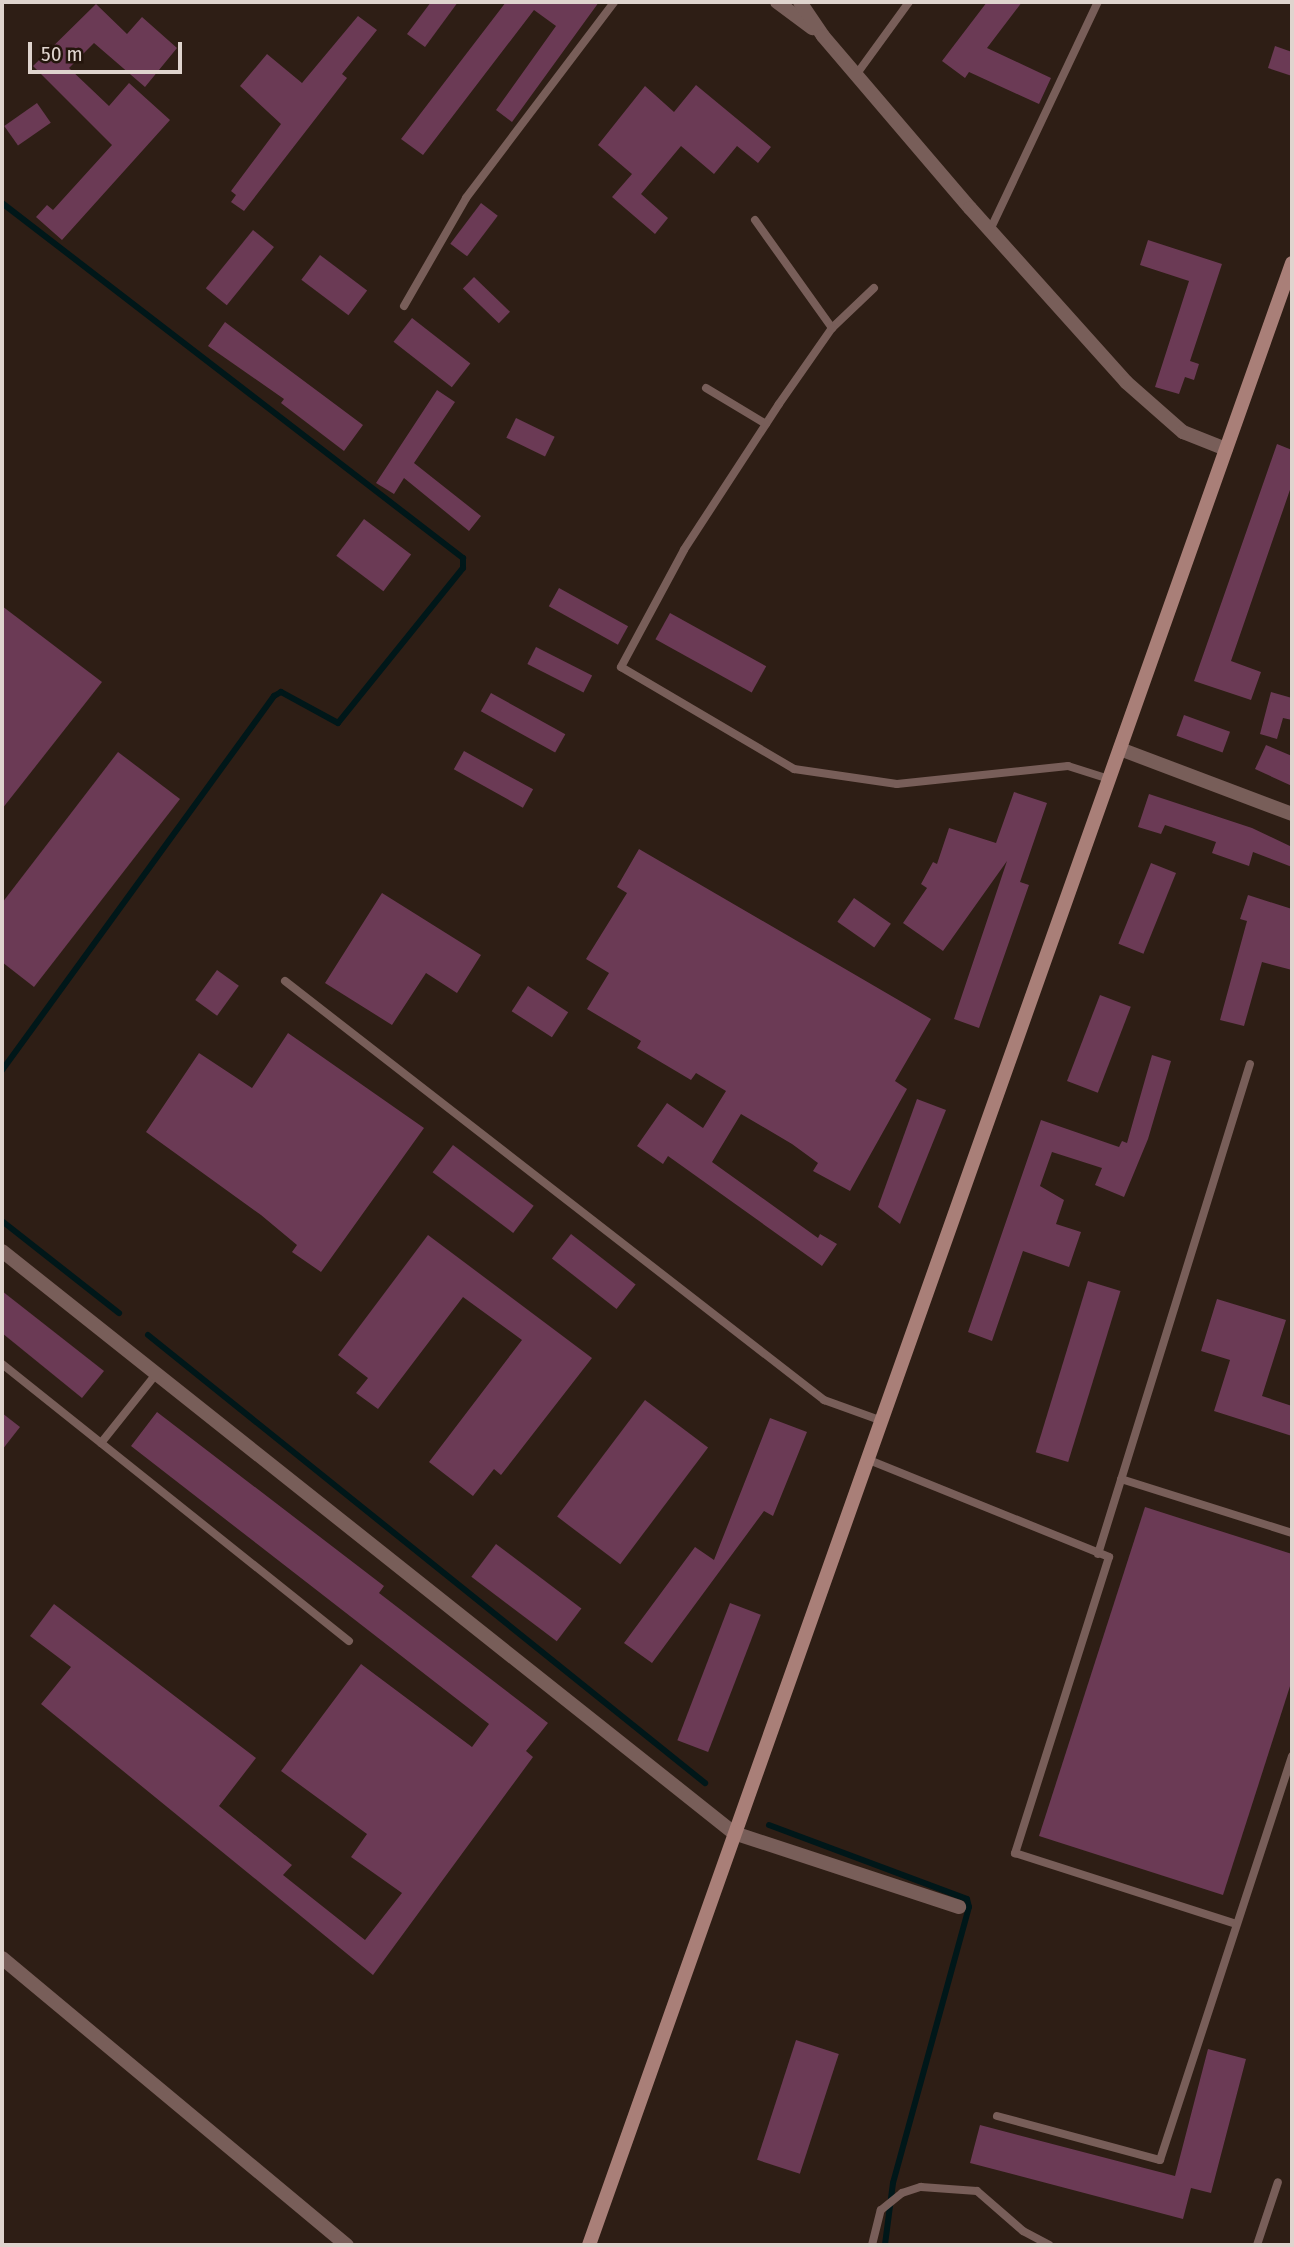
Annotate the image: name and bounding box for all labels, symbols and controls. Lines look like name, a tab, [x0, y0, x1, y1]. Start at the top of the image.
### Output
scale bar	[32, 28, 186, 72]
text: 50 m	[41, 41, 83, 67]

